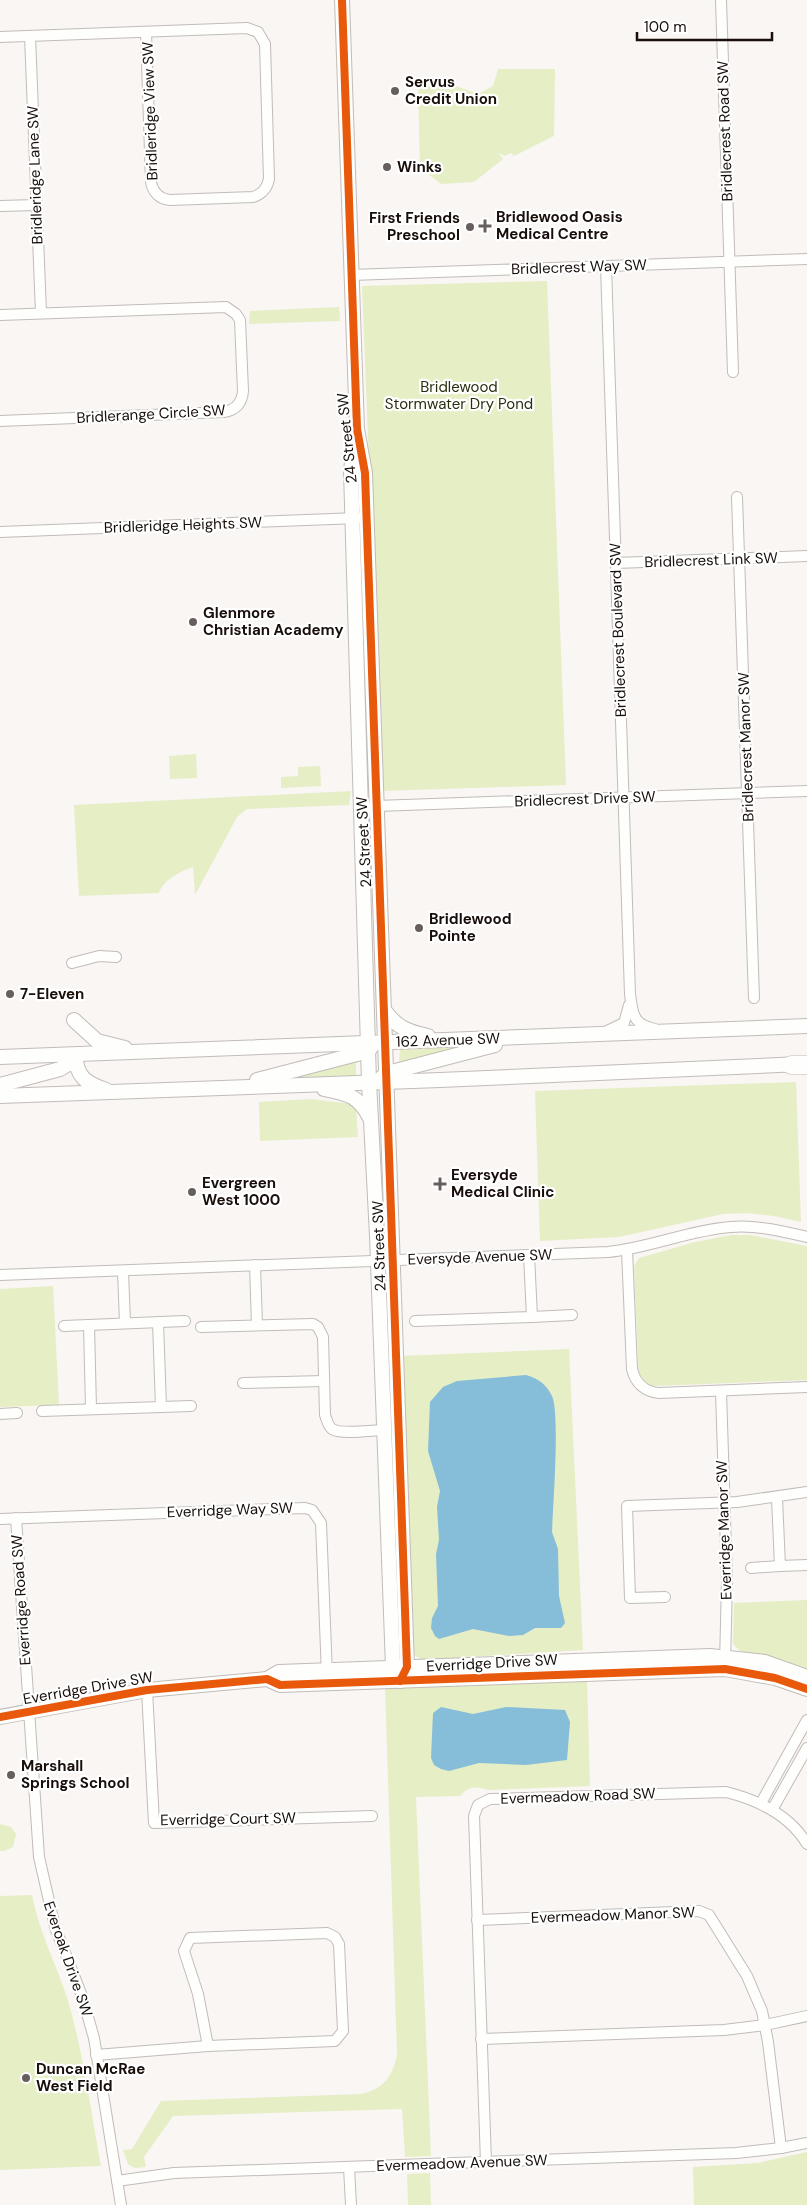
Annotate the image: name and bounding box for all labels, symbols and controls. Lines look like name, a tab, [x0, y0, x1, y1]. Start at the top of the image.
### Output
scale bar	[637, 10, 772, 42]
text: 100 m	[644, 17, 687, 37]
street label: Bridleridge View SW	[138, 41, 162, 181]
street label: Bridlecrest Road SW	[713, 60, 737, 202]
place label: Servus Credit Union	[405, 72, 497, 109]
marker: Servus Credit Union	[389, 85, 401, 97]
street label: Bridleridge Lane SW	[23, 105, 47, 245]
place label: Winks	[397, 157, 442, 177]
marker: Winks	[381, 161, 393, 173]
place label: Bridlewood Oasis Medical Centre	[496, 207, 623, 244]
place label: First Friends Preschool	[369, 208, 460, 245]
marker: Bridlewood Oasis Medical Centre	[478, 219, 492, 233]
marker: First Friends Preschool	[464, 221, 476, 233]
street label: Bridlecrest Way SW	[511, 255, 648, 279]
park label: Bridlewood Stormwater Dry Pond	[385, 377, 533, 414]
street label: 24 Street SW	[332, 391, 362, 484]
street label: Bridlerange Circle SW	[76, 400, 227, 428]
street label: Bridleridge Heights SW	[104, 512, 263, 538]
street label: Bridlecrest Boulevard SW	[605, 542, 631, 717]
street label: Bridlecrest Link SW	[644, 548, 779, 572]
place label: Glenmore Christian Academy	[203, 603, 343, 640]
marker: Glenmore Christian Academy	[187, 616, 199, 628]
street label: Bridlecrest Manor SW	[733, 671, 759, 822]
street label: Bridlecrest Drive SW	[514, 787, 656, 811]
street label: 24 Street SW	[352, 796, 376, 888]
place label: Bridlewood Pointe	[429, 909, 512, 946]
marker: Bridlewood Pointe	[413, 922, 425, 934]
place label: 7-Eleven	[20, 984, 84, 1004]
marker: 7-Eleven	[4, 988, 16, 1000]
street label: 162 Avenue SW	[396, 1028, 501, 1052]
place label: Eversyde Medical Clinic	[451, 1165, 554, 1202]
place label: Evergreen West 1000	[202, 1173, 280, 1210]
marker: Eversyde Medical Clinic	[433, 1177, 447, 1191]
marker: Evergreen West 1000	[186, 1186, 198, 1198]
street label: 24 Street SW	[367, 1200, 391, 1292]
street label: Eversyde Avenue SW	[407, 1244, 553, 1270]
street label: Everridge Manor SW	[712, 1459, 736, 1600]
street label: Everridge Way SW	[167, 1498, 294, 1522]
street label: Everridge Road SW	[6, 1533, 36, 1666]
street label: Everridge Drive SW	[426, 1650, 559, 1676]
street label: Everridge Drive SW	[21, 1667, 155, 1709]
place label: Marshall Springs School	[21, 1756, 130, 1793]
marker: Marshall Springs School	[5, 1769, 17, 1781]
street label: Evermeadow Road SW	[500, 1783, 657, 1809]
street label: Everridge Court SW	[160, 1808, 297, 1830]
street label: Everoak Drive SW	[39, 1899, 97, 2020]
street label: Evermeadow Manor SW	[531, 1902, 696, 1928]
place label: Duncan McRae West Field	[36, 2059, 145, 2096]
marker: Duncan McRae West Field	[20, 2072, 32, 2084]
street label: Evermeadow Avenue SW	[376, 2150, 549, 2176]

